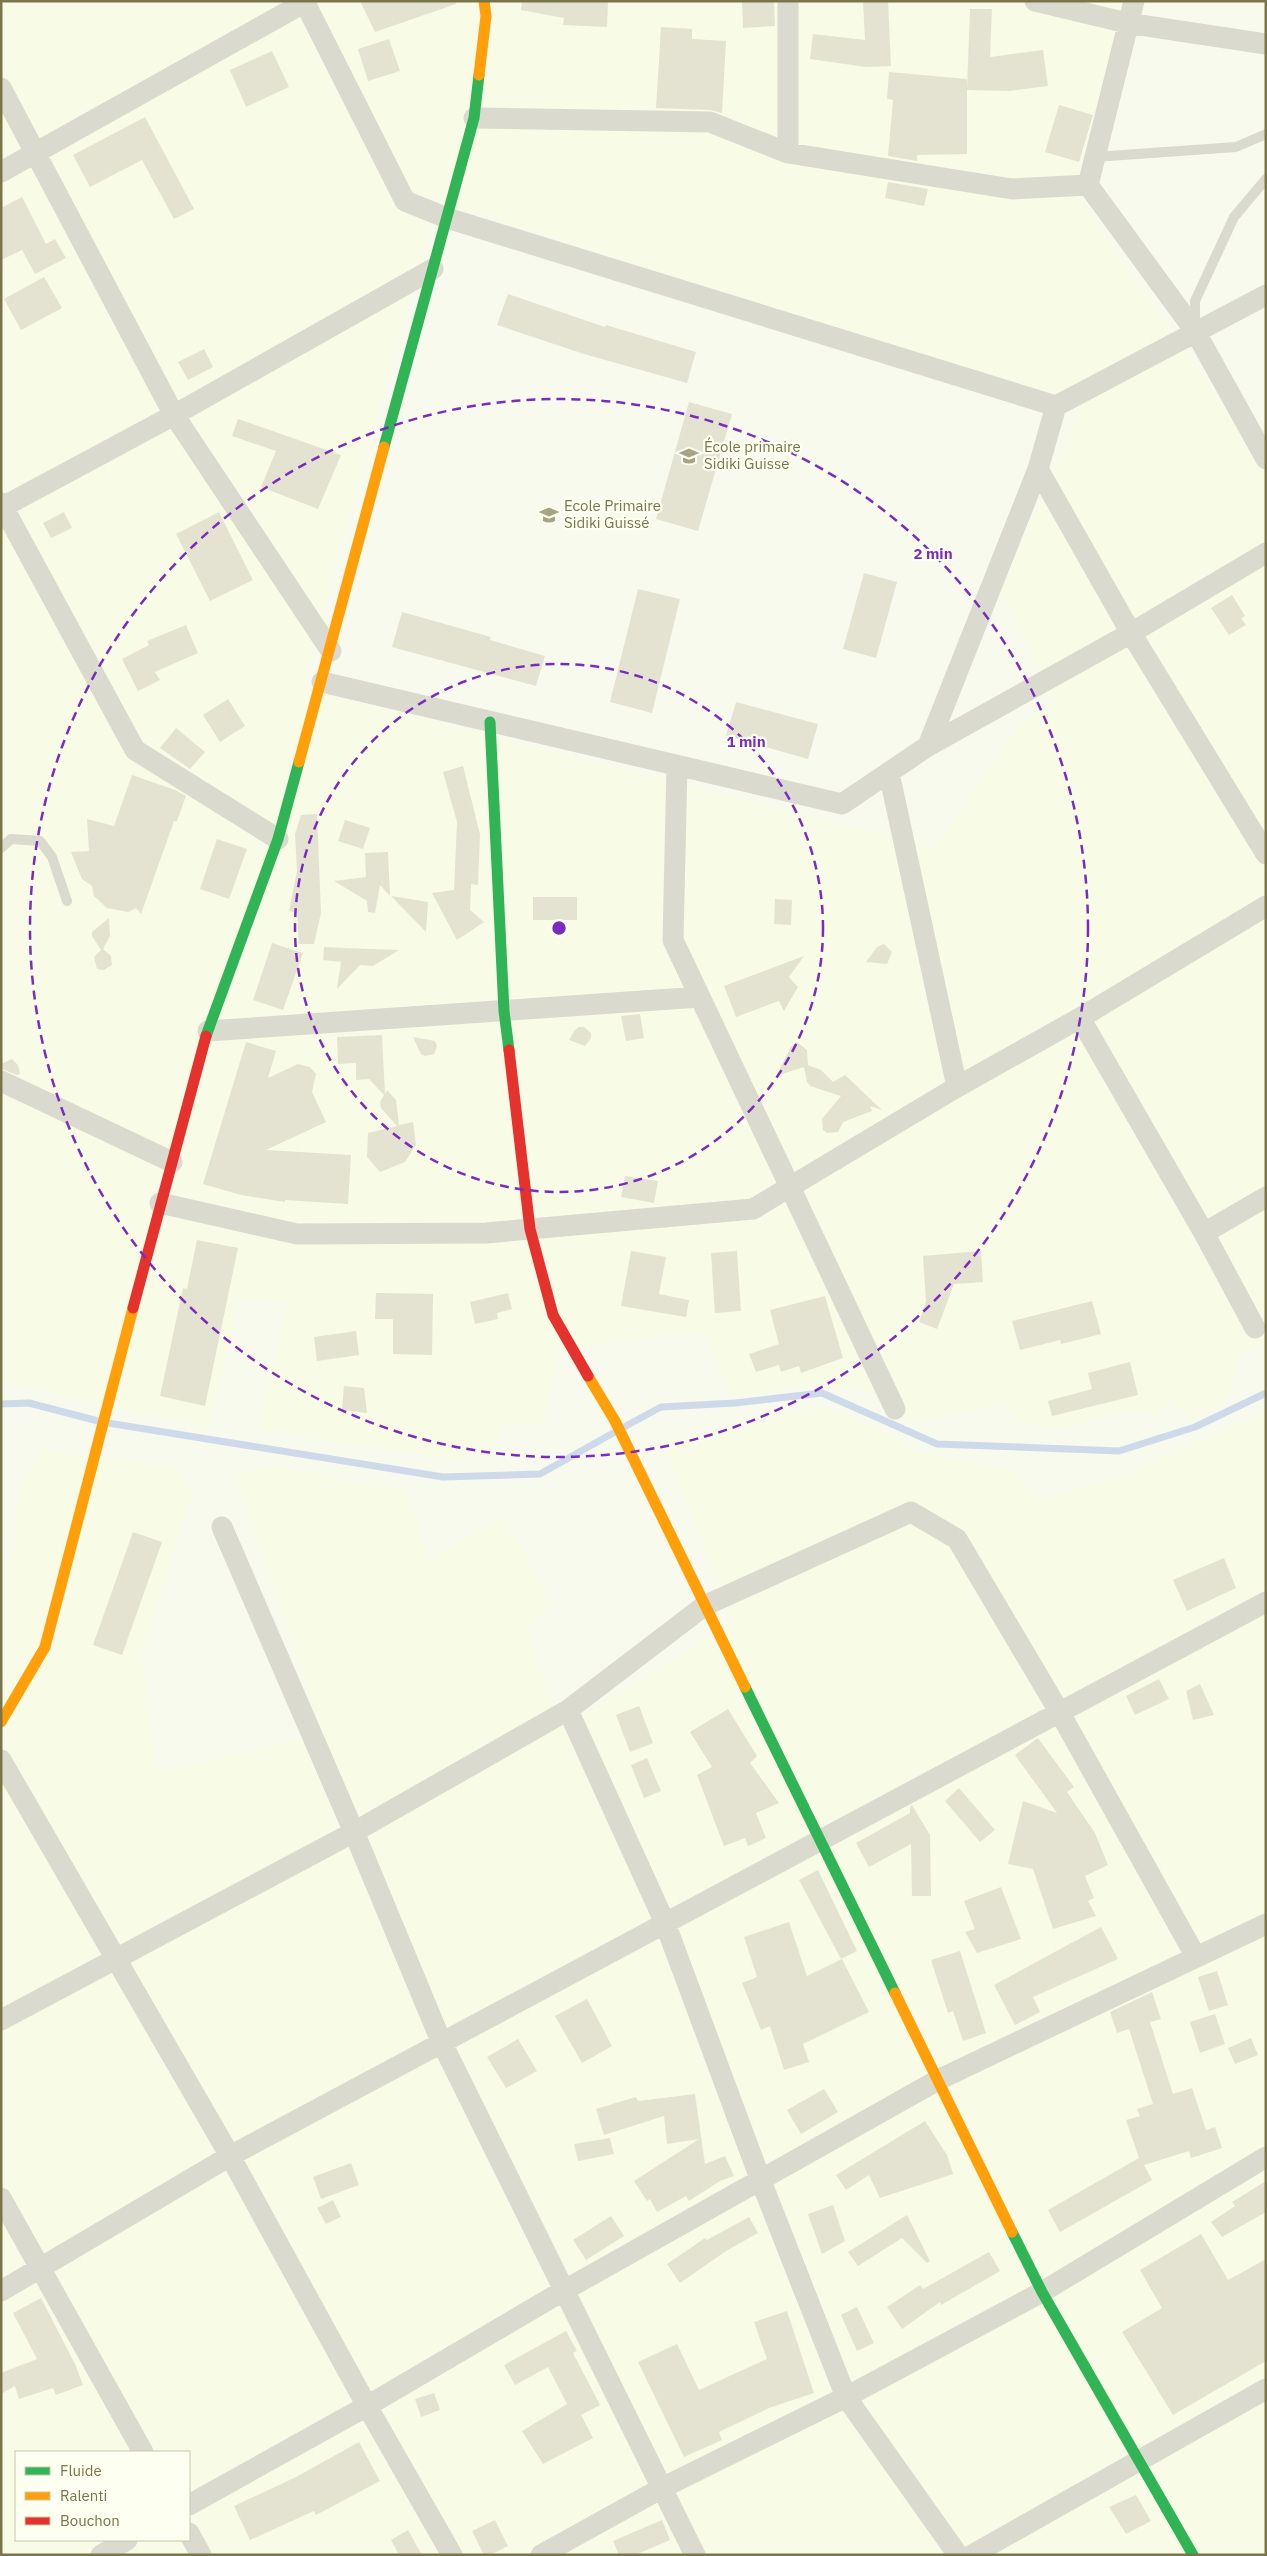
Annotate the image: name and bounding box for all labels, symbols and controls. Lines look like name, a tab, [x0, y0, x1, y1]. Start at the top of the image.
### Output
place label: École primaire Sidiki Guisse	[704, 437, 801, 473]
school or university icon: École primaire Sidiki Guisse	[678, 445, 700, 467]
place label: Ecole Primaire Sidiki Guissé	[564, 496, 661, 532]
school or university icon: Ecole Primaire Sidiki Guissé	[538, 504, 560, 526]
text: 2 min	[913, 544, 953, 563]
text: 1 min	[726, 732, 766, 751]
centre of rings	[550, 919, 568, 937]
legend	[15, 2451, 190, 2541]
text: Fluide	[60, 2461, 102, 2480]
text: Ralenti	[60, 2486, 107, 2505]
text: Bouchon	[60, 2511, 120, 2530]

